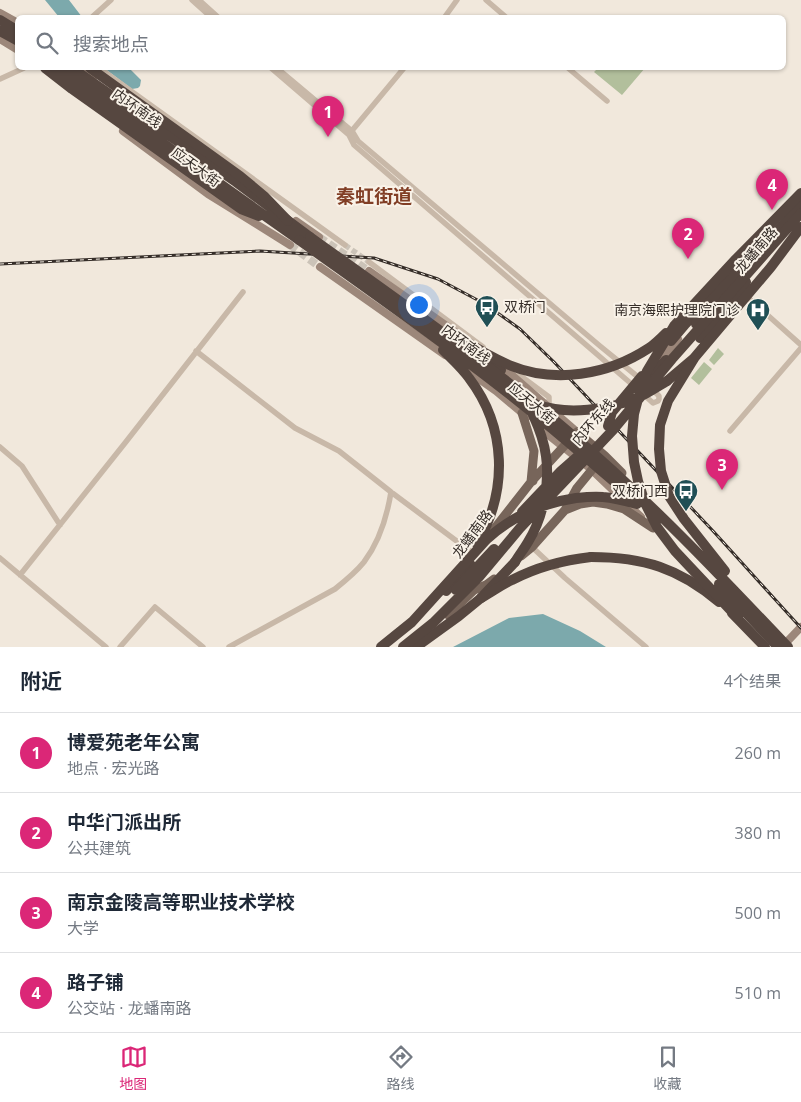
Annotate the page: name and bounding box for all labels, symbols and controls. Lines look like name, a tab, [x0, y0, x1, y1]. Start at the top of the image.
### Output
search box	[15, 15, 786, 70]
icon: search	[33, 29, 61, 57]
text: 搜索地点	[73, 31, 149, 57]
street label: 内环南线	[109, 84, 166, 131]
pin: 1	[312, 96, 344, 137]
street label: 应天大街	[168, 142, 225, 191]
pin: 4	[756, 169, 788, 210]
district label: 秦虹街道	[336, 183, 412, 209]
pin: 2	[672, 218, 704, 259]
street label: 龙蟠南路	[730, 222, 781, 277]
your location	[406, 292, 432, 318]
bus stop icon: 双桥门	[474, 294, 500, 328]
place label: 双桥门	[504, 297, 546, 316]
hospital icon: 南京海熙护理院门诊	[745, 297, 771, 331]
place label: 南京海熙护理院门诊	[614, 300, 740, 319]
street label: 内环南线	[438, 319, 494, 368]
street label: 应天大街	[505, 377, 560, 428]
street label: 内环东线	[567, 394, 618, 449]
pin: 3	[706, 449, 738, 490]
bus stop icon: 双桥门西	[673, 478, 699, 512]
place label: 双桥门西	[612, 481, 668, 500]
street label: 龙蟠南路	[447, 506, 496, 562]
text: 附近	[20, 667, 62, 695]
text: 4个结果	[724, 670, 781, 692]
text: 博爱苑老年公寓	[67, 729, 200, 755]
text: 1	[31, 742, 41, 764]
text: 260 m	[735, 742, 781, 764]
text: 地点 · 宏光路	[67, 757, 160, 779]
text: 中华门派出所	[67, 809, 181, 835]
text: 2	[31, 822, 41, 844]
text: 380 m	[735, 822, 781, 844]
text: 公共建筑	[67, 837, 131, 859]
text: 南京金陵高等职业技术学校	[67, 889, 295, 915]
text: 3	[31, 902, 41, 924]
text: 500 m	[735, 902, 781, 924]
text: 大学	[67, 917, 99, 939]
text: 路子铺	[67, 969, 124, 995]
text: 4	[31, 982, 41, 1004]
text: 510 m	[735, 982, 781, 1004]
text: 公交站 · 龙蟠南路	[67, 997, 192, 1019]
tab: 地图	[120, 1043, 148, 1093]
tab: 路线	[387, 1043, 415, 1093]
tab: 收藏	[654, 1043, 682, 1093]

